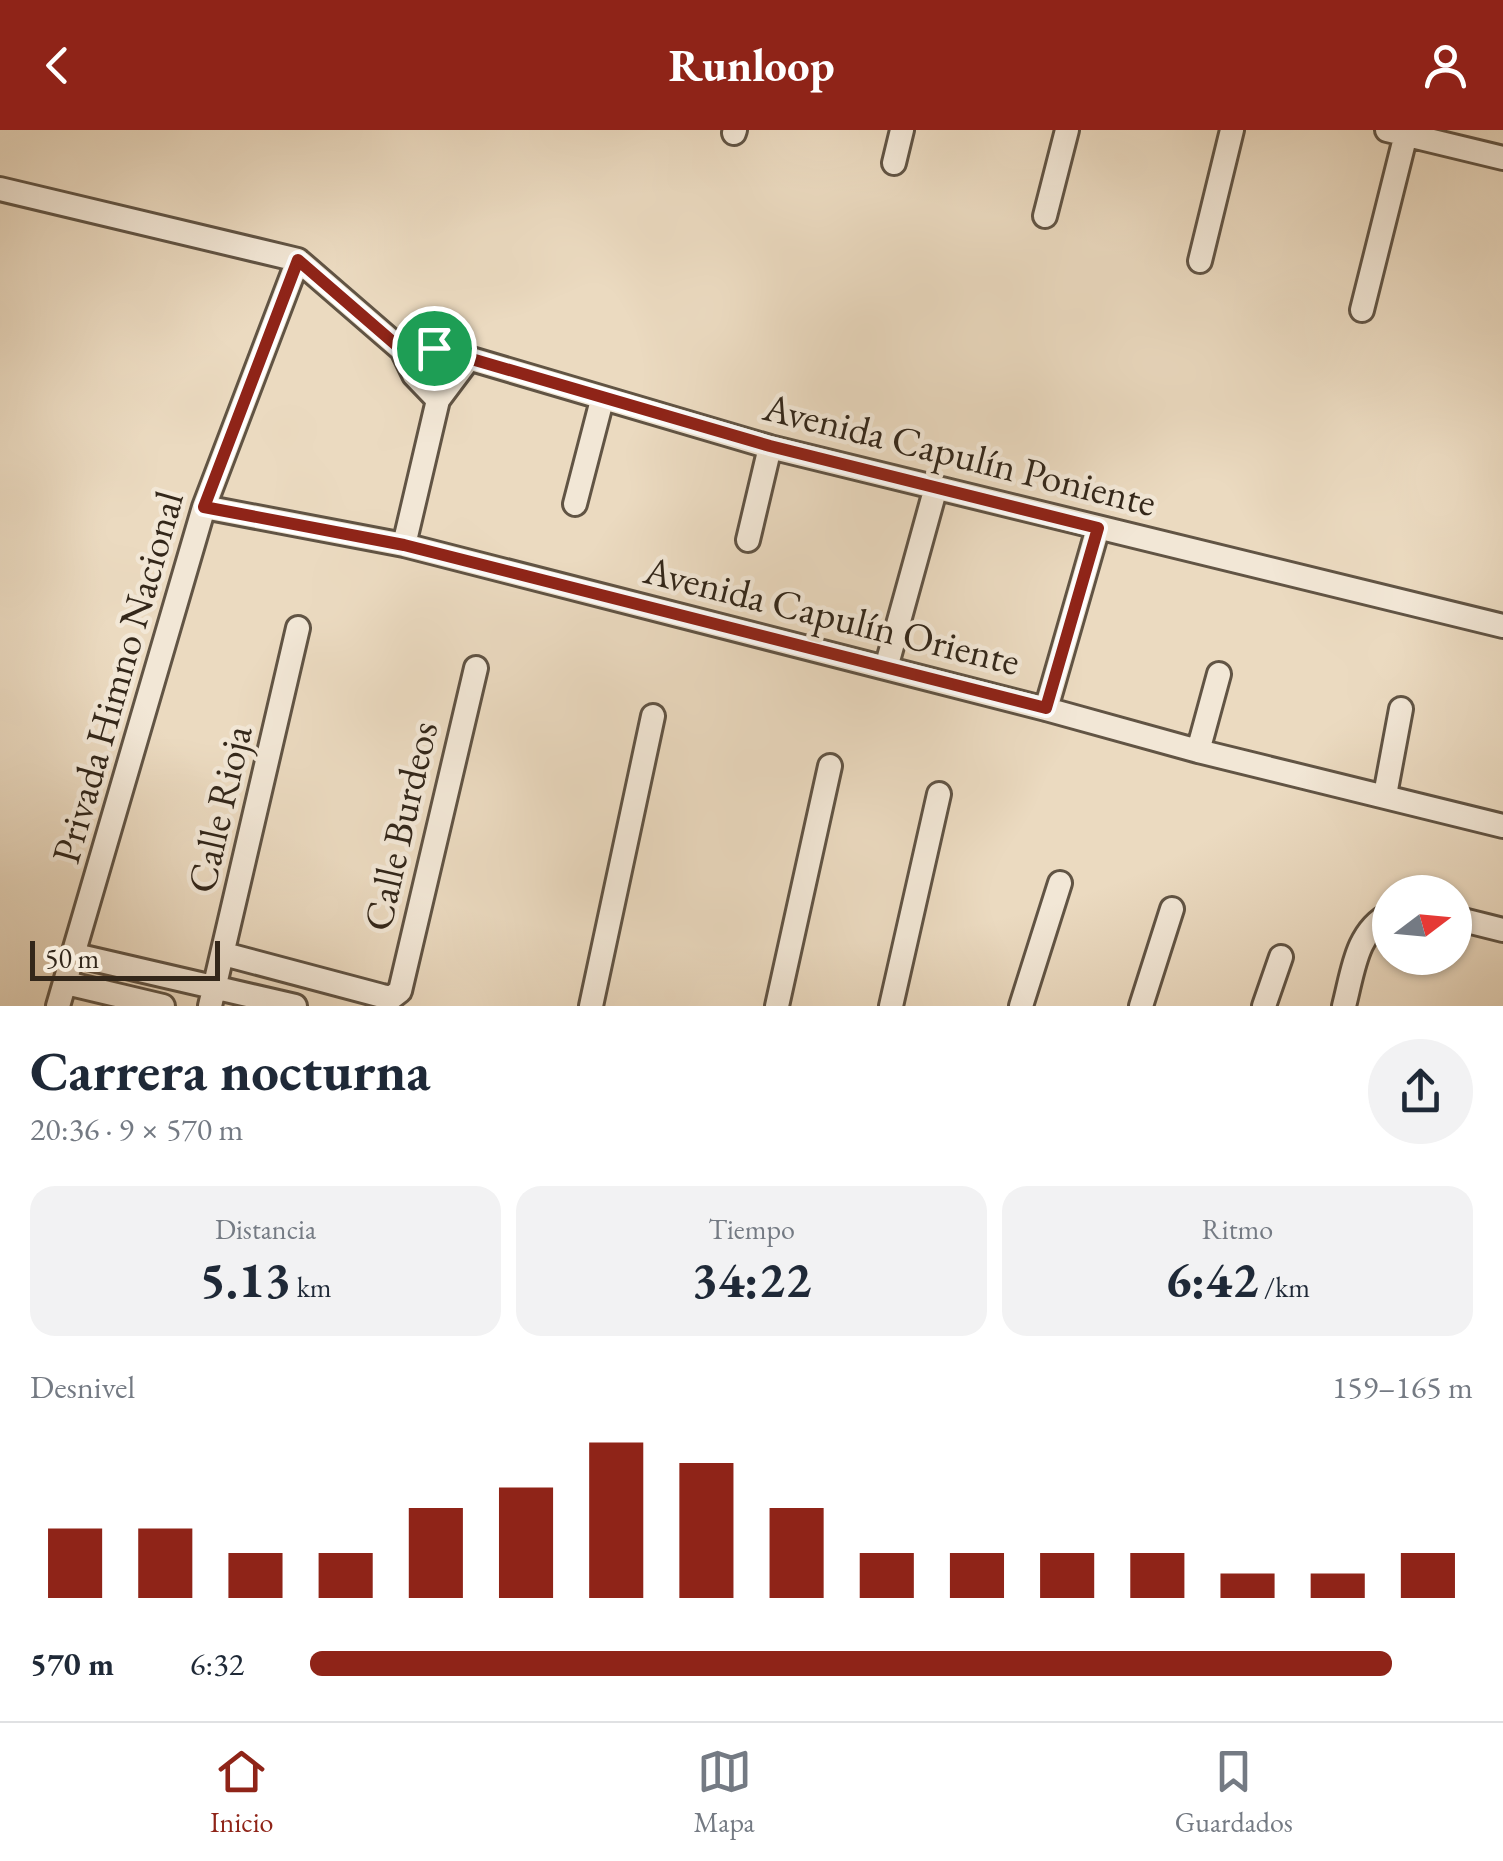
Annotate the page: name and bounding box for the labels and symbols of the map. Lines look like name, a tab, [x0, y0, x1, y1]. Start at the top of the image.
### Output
pin	[392, 306, 477, 391]
street label: Avenida Capulín Poniente	[757, 380, 1162, 528]
street label: Privada Himno Nacional	[39, 485, 195, 869]
street label: Avenida Capulín Oriente	[638, 543, 1025, 687]
street label: Calle Burdeos	[351, 716, 449, 936]
street label: Calle Rioja	[175, 720, 263, 898]
north arrow	[1372, 875, 1472, 975]
scale bar	[30, 936, 220, 980]

